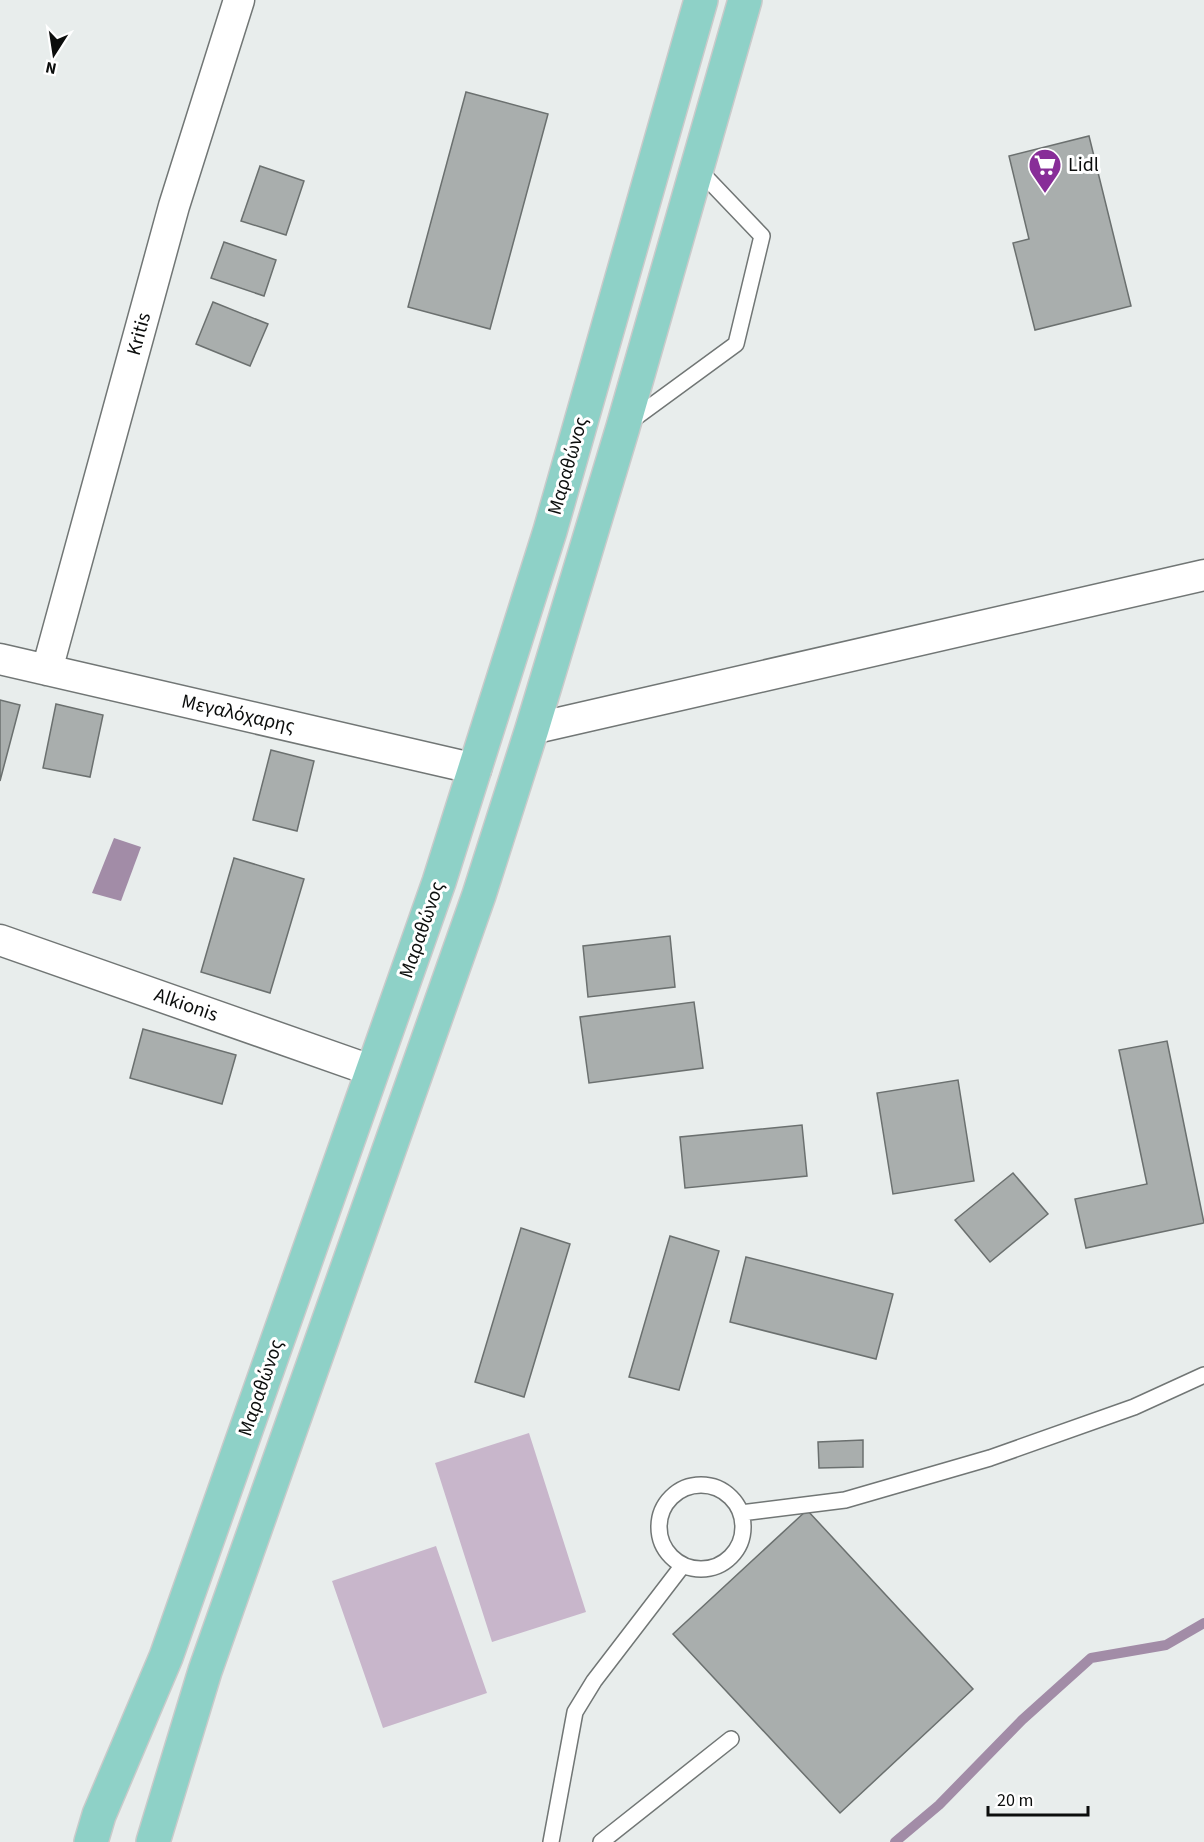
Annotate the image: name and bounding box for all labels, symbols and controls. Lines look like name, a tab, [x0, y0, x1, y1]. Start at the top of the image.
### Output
north arrow	[24, 24, 84, 84]
text: N	[44, 56, 59, 80]
supermarket icon: Lidl	[1027, 147, 1063, 194]
place label: Lidl	[1068, 151, 1099, 179]
street label: Kritis	[120, 309, 158, 359]
street label: Μαραθώνος	[541, 413, 595, 518]
street label: Μεγαλόχαρης	[179, 687, 298, 741]
street label: Μαραθώνος	[392, 878, 452, 982]
street label: Alkionis	[150, 981, 222, 1029]
street label: Μαραθώνος	[231, 1336, 291, 1440]
scale bar	[988, 1779, 1088, 1817]
text: 20 m	[997, 1788, 1033, 1813]

